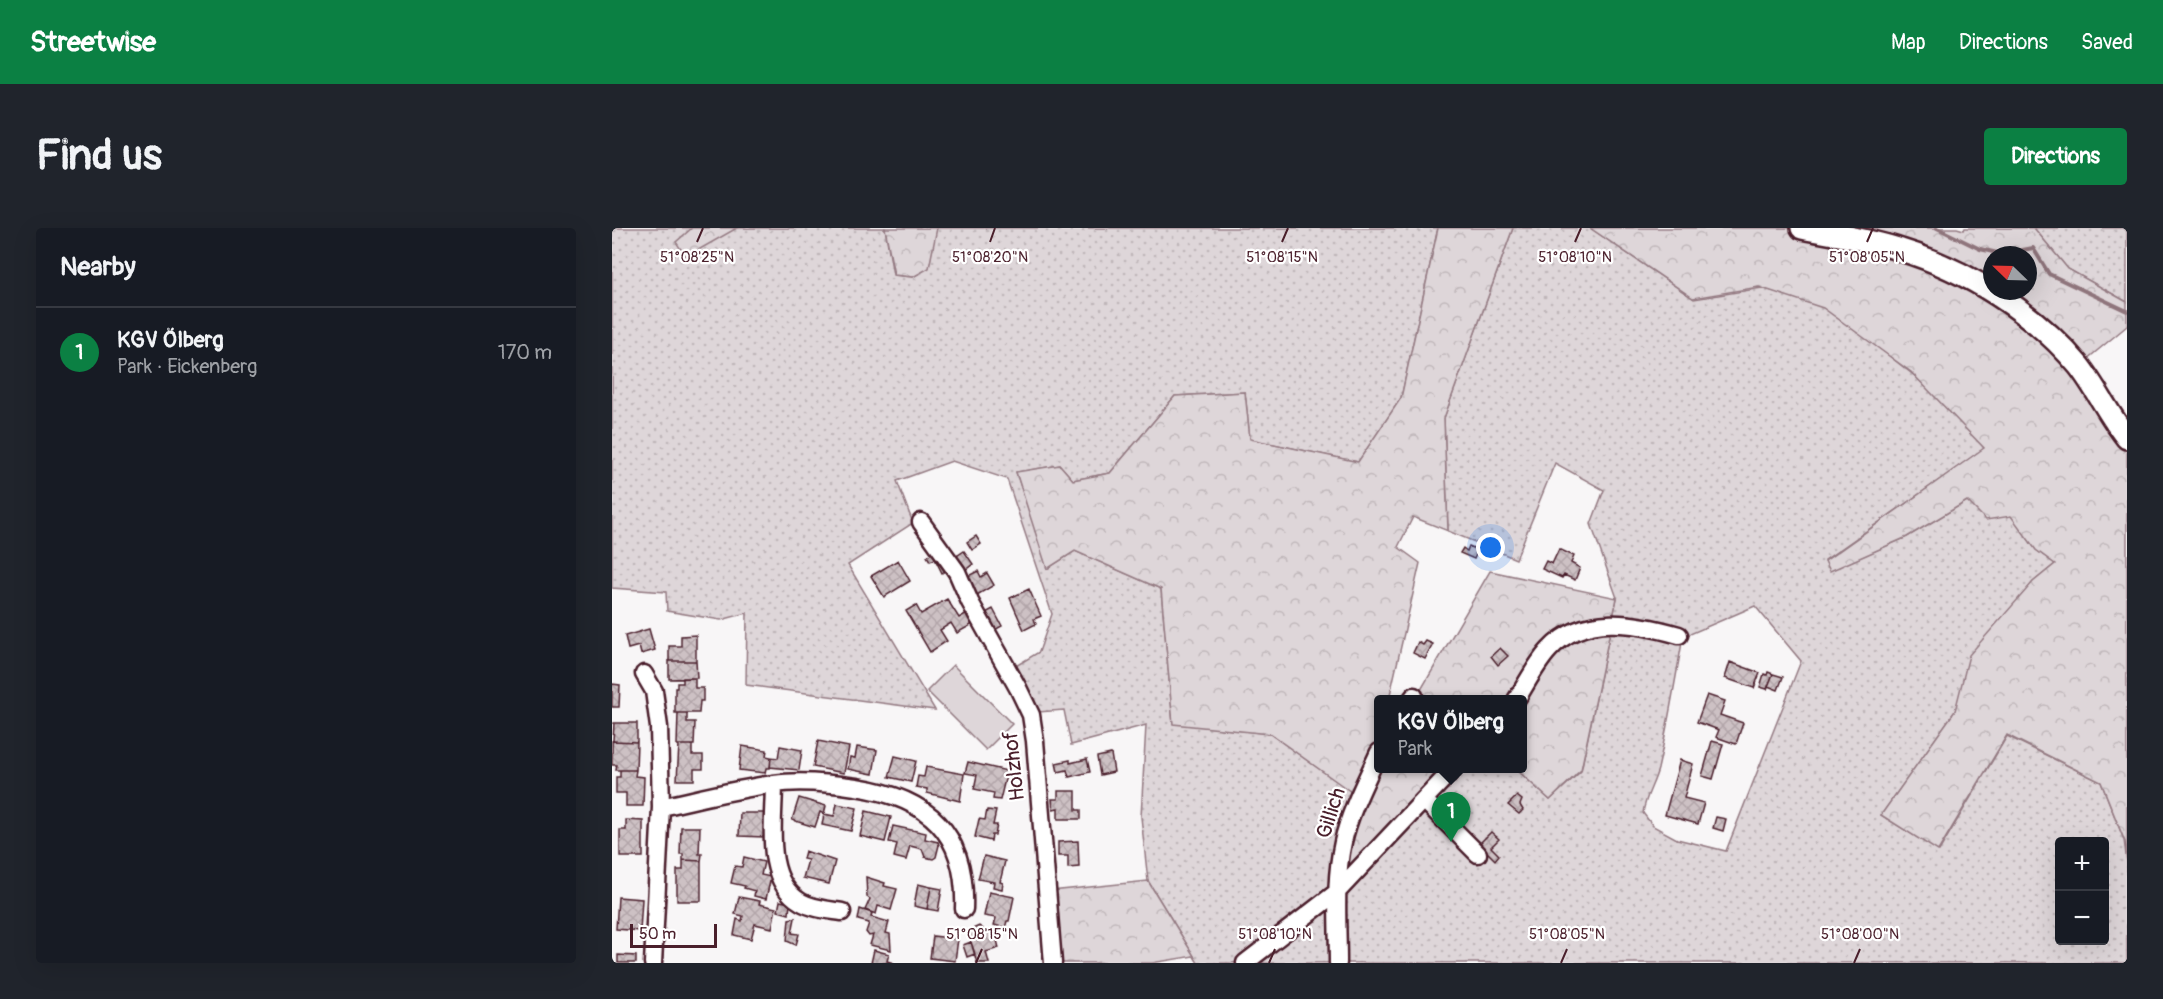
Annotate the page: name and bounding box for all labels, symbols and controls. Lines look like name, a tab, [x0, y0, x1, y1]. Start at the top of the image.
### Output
text: Streetwise	[30, 25, 156, 60]
text: Map	[1891, 29, 1926, 56]
text: Directions	[1959, 29, 2048, 56]
text: Saved	[2081, 29, 2133, 56]
button: Directions	[1984, 128, 2127, 185]
text: Find us	[36, 130, 162, 182]
north arrow	[1983, 246, 2037, 300]
text: 51°08'25"N	[660, 248, 734, 267]
text: 51°08'20"N	[952, 248, 1028, 267]
text: 51°08'15"N	[1246, 248, 1318, 267]
text: 51°08'10"N	[1538, 248, 1612, 267]
text: 51°08'05"N	[1829, 248, 1905, 267]
text: Nearby	[60, 251, 136, 283]
text: KGV Ölberg	[117, 326, 223, 354]
text: 1	[76, 340, 83, 365]
text: 170 m	[498, 340, 552, 365]
text: Park · Eickenberg	[117, 354, 257, 379]
your location	[1476, 533, 1505, 562]
popup	[1374, 695, 1527, 773]
text: KGV Ölberg	[1397, 708, 1504, 736]
street label: Holzhof	[997, 729, 1031, 802]
text: Park	[1397, 736, 1432, 761]
street label: Gillich	[1310, 784, 1352, 842]
pin: 1	[1432, 792, 1470, 842]
map controls	[2055, 837, 2109, 945]
button: +	[2055, 837, 2109, 891]
button: −	[2055, 891, 2109, 945]
scale bar	[630, 921, 717, 948]
text: 50 m	[639, 924, 676, 944]
text: 51°08'15"N	[946, 925, 1018, 944]
text: 51°08'10"N	[1238, 925, 1312, 944]
text: 51°08'05"N	[1529, 925, 1605, 944]
text: 51°08'00"N	[1821, 925, 1899, 944]

